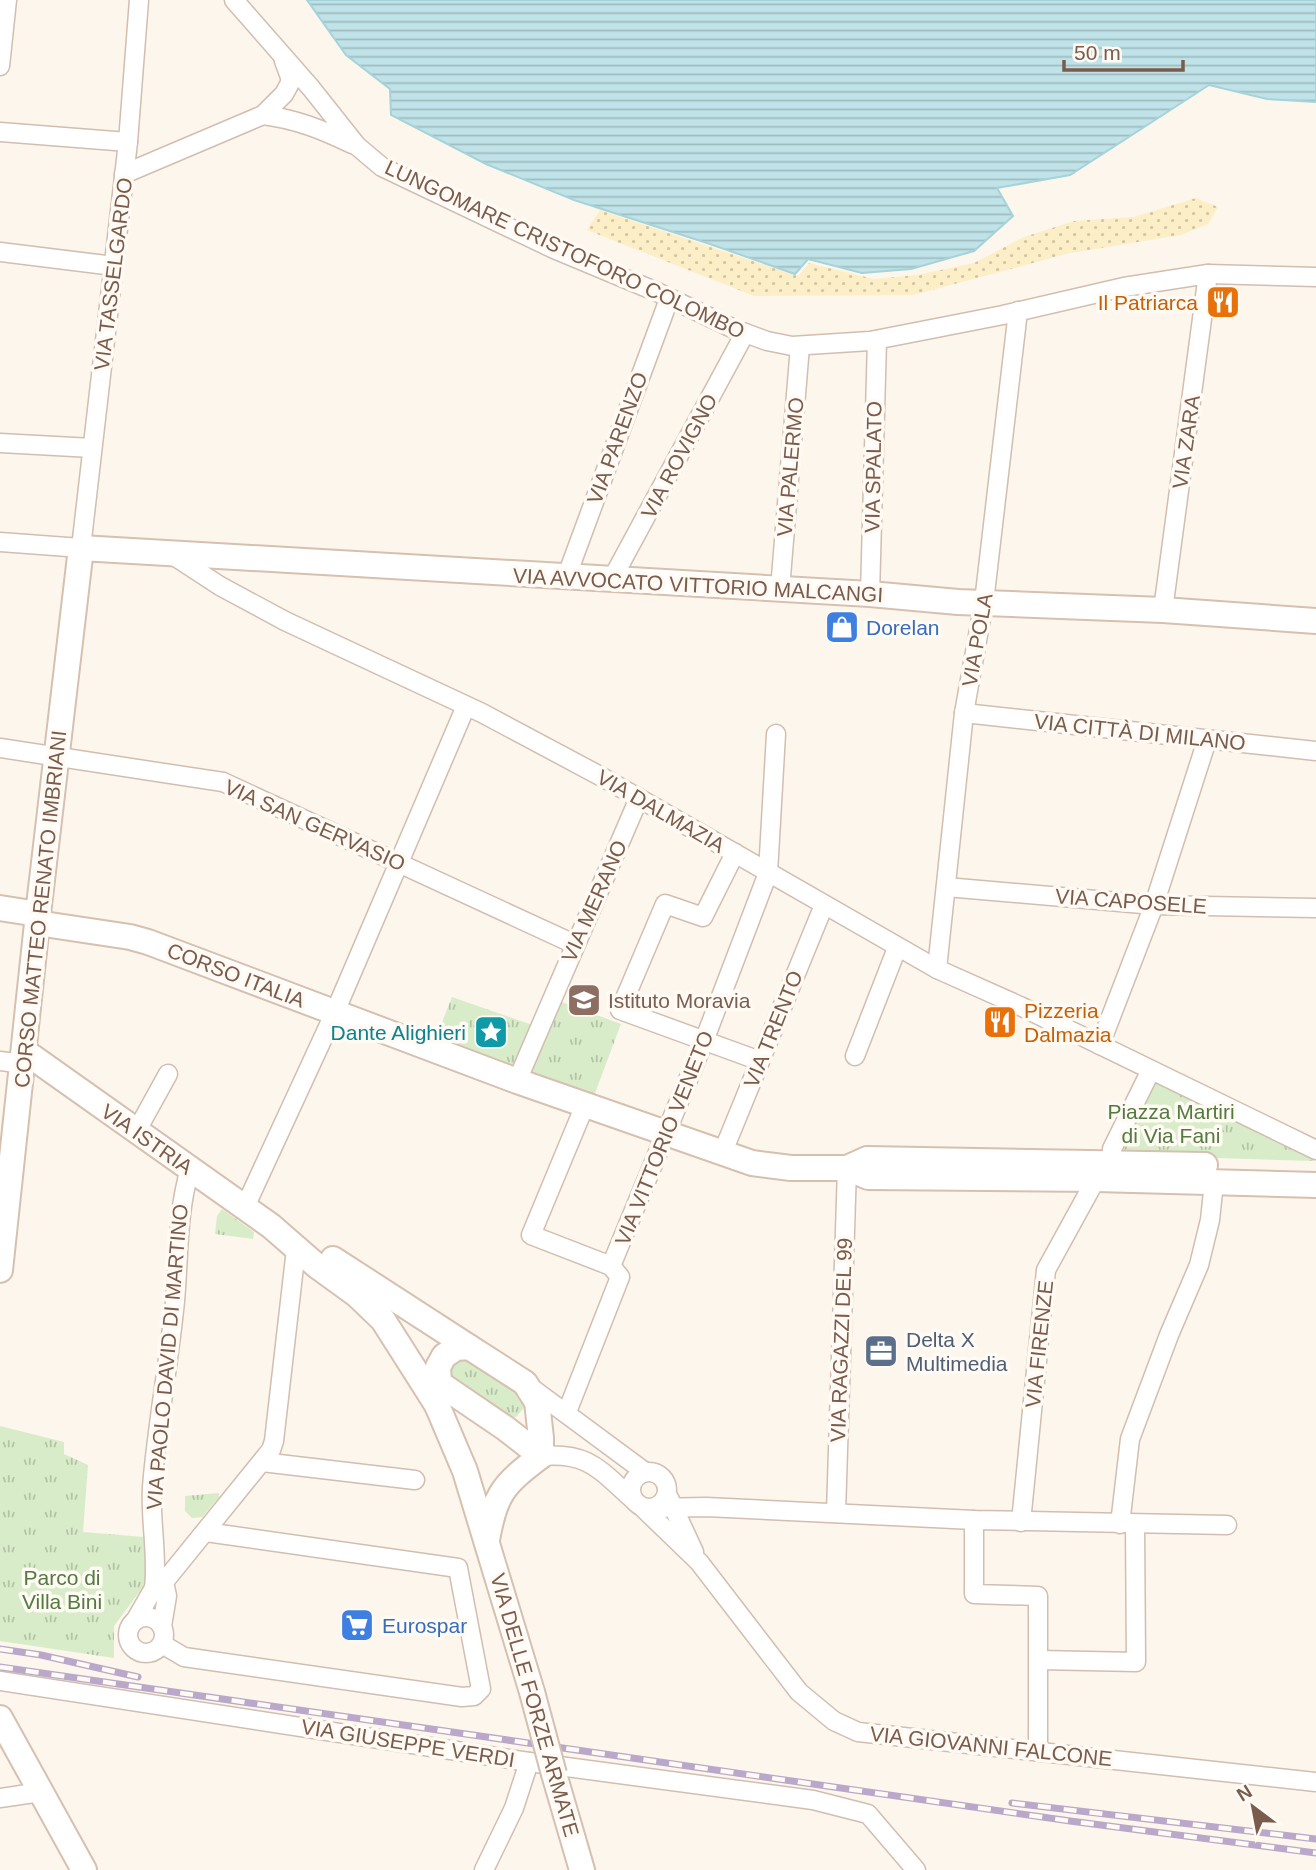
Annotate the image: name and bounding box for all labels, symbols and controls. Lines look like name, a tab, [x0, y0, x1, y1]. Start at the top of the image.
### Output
scale bar	[1064, 28, 1183, 72]
text: 50 m	[1074, 41, 1121, 64]
street label: LUNGOMARE CRISTOFORO COLOMBO	[382, 155, 748, 343]
street label: VIA TASSELGARDO	[90, 176, 136, 372]
restaurant icon: Il Patriarca	[1204, 283, 1242, 321]
place label: Il Patriarca	[1098, 291, 1198, 314]
street label: VIA PARENZO	[583, 369, 651, 507]
street label: VIA ROVIGNO	[637, 390, 721, 522]
street label: VIA ZARA	[1168, 394, 1204, 490]
street label: VIA PALERMO	[772, 396, 808, 538]
street label: VIA SPALATO	[860, 401, 886, 533]
street label: VIA AVVOCATO VITTORIO MALCANGI	[512, 564, 884, 606]
street label: VIA POLA	[957, 591, 997, 689]
shop icon: Dorelan	[823, 608, 861, 646]
place label: Dorelan	[866, 616, 940, 639]
street label: VIA CITTÀ DI MILANO	[1033, 709, 1247, 755]
street label: CORSO MATTEO RENATO IMBRIANI	[10, 729, 70, 1089]
street label: VIA DALMAZIA	[593, 765, 729, 857]
street label: VIA SAN GERVASIO	[221, 775, 409, 875]
street label: VIA MERANO	[557, 837, 631, 965]
street label: VIA CAPOSELE	[1055, 884, 1207, 918]
street label: CORSO ITALIA	[164, 938, 308, 1012]
street label: VIA TRENTO	[739, 967, 807, 1091]
school or university icon: Istituto Moravia	[565, 981, 603, 1019]
place label: Istituto Moravia	[608, 989, 751, 1012]
place label: Pizzeria Dalmazia	[1024, 999, 1112, 1046]
restaurant icon: Pizzeria Dalmazia	[981, 1003, 1019, 1041]
place icon: Dante Alighieri	[472, 1013, 510, 1051]
place label: Dante Alighieri	[331, 1021, 466, 1044]
street label: VIA VITTORIO VENETO	[610, 1027, 718, 1249]
street label: VIA ISTRIA	[97, 1099, 197, 1179]
park label: Piazza Martiri di Via Fani	[1107, 1100, 1235, 1147]
street label: VIA PAOLO DAVID DI MARTINO	[142, 1203, 192, 1511]
street label: VIA RAGAZZI DEL 99	[826, 1237, 856, 1443]
street label: VIA FIRENZE	[1021, 1279, 1057, 1409]
place label: Delta X Multimedia	[906, 1328, 1008, 1375]
office icon: Delta X Multimedia	[862, 1332, 900, 1370]
park label: Parco di Villa Bini	[22, 1566, 102, 1613]
street label: VIA DELLE FORZE ARMATE	[486, 1571, 584, 1839]
supermarket icon: Eurospar	[338, 1606, 376, 1644]
place label: Eurospar	[382, 1614, 467, 1637]
street label: VIA GIUSEPPE VERDI	[300, 1715, 516, 1771]
street label: VIA GIOVANNI FALCONE	[869, 1722, 1113, 1770]
north arrow	[1218, 1772, 1288, 1842]
text: N	[1233, 1780, 1256, 1806]

